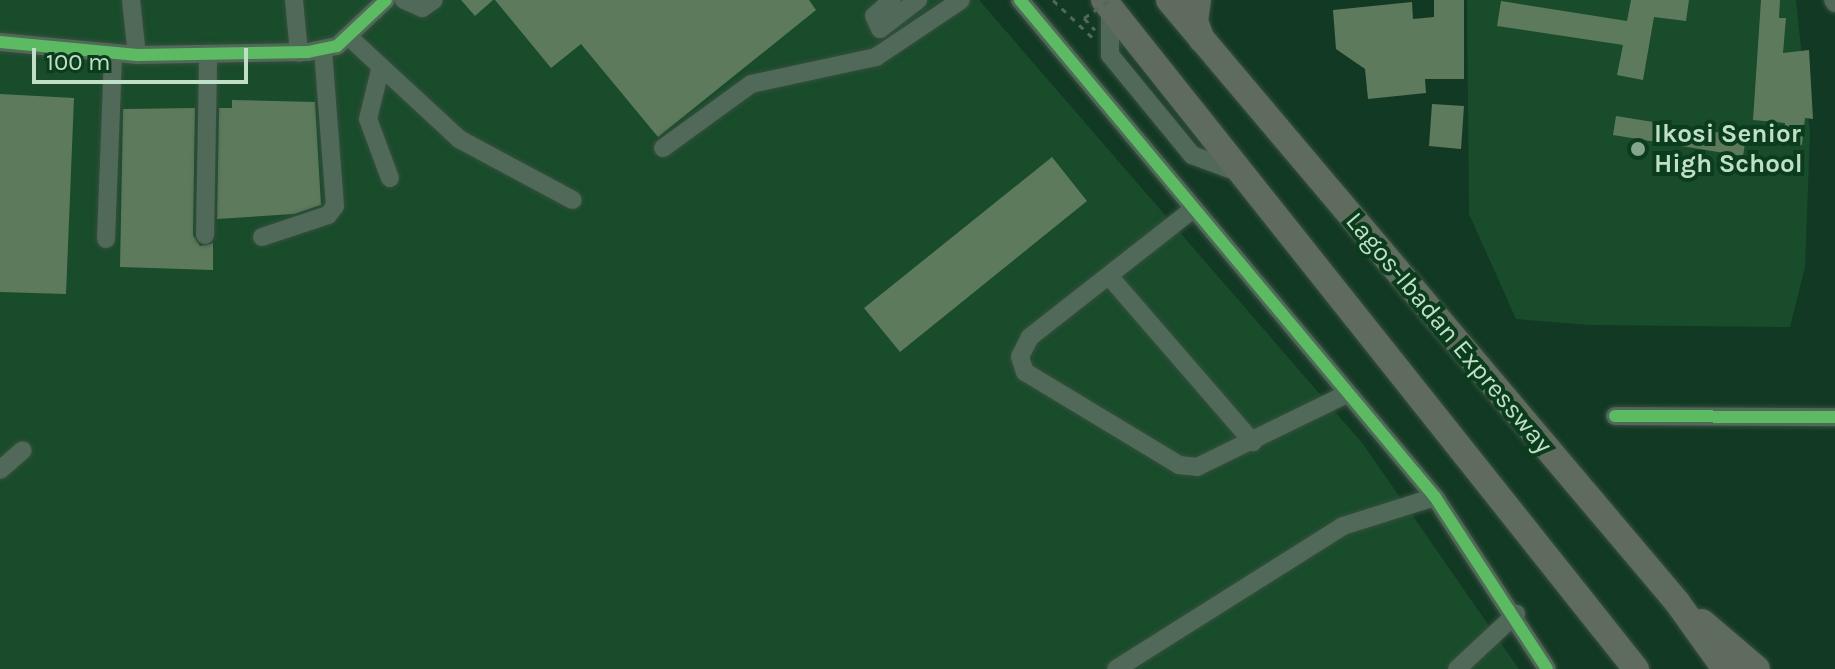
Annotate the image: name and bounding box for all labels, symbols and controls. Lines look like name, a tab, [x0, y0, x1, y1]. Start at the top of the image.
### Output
scale bar	[36, 32, 252, 82]
text: 100 m	[46, 48, 111, 76]
place label: Ikosi Senior High School	[1654, 118, 1803, 180]
marker: Ikosi Senior High School	[1629, 140, 1647, 158]
street label: Lagos-Ibadan Expressway	[1339, 206, 1559, 460]

